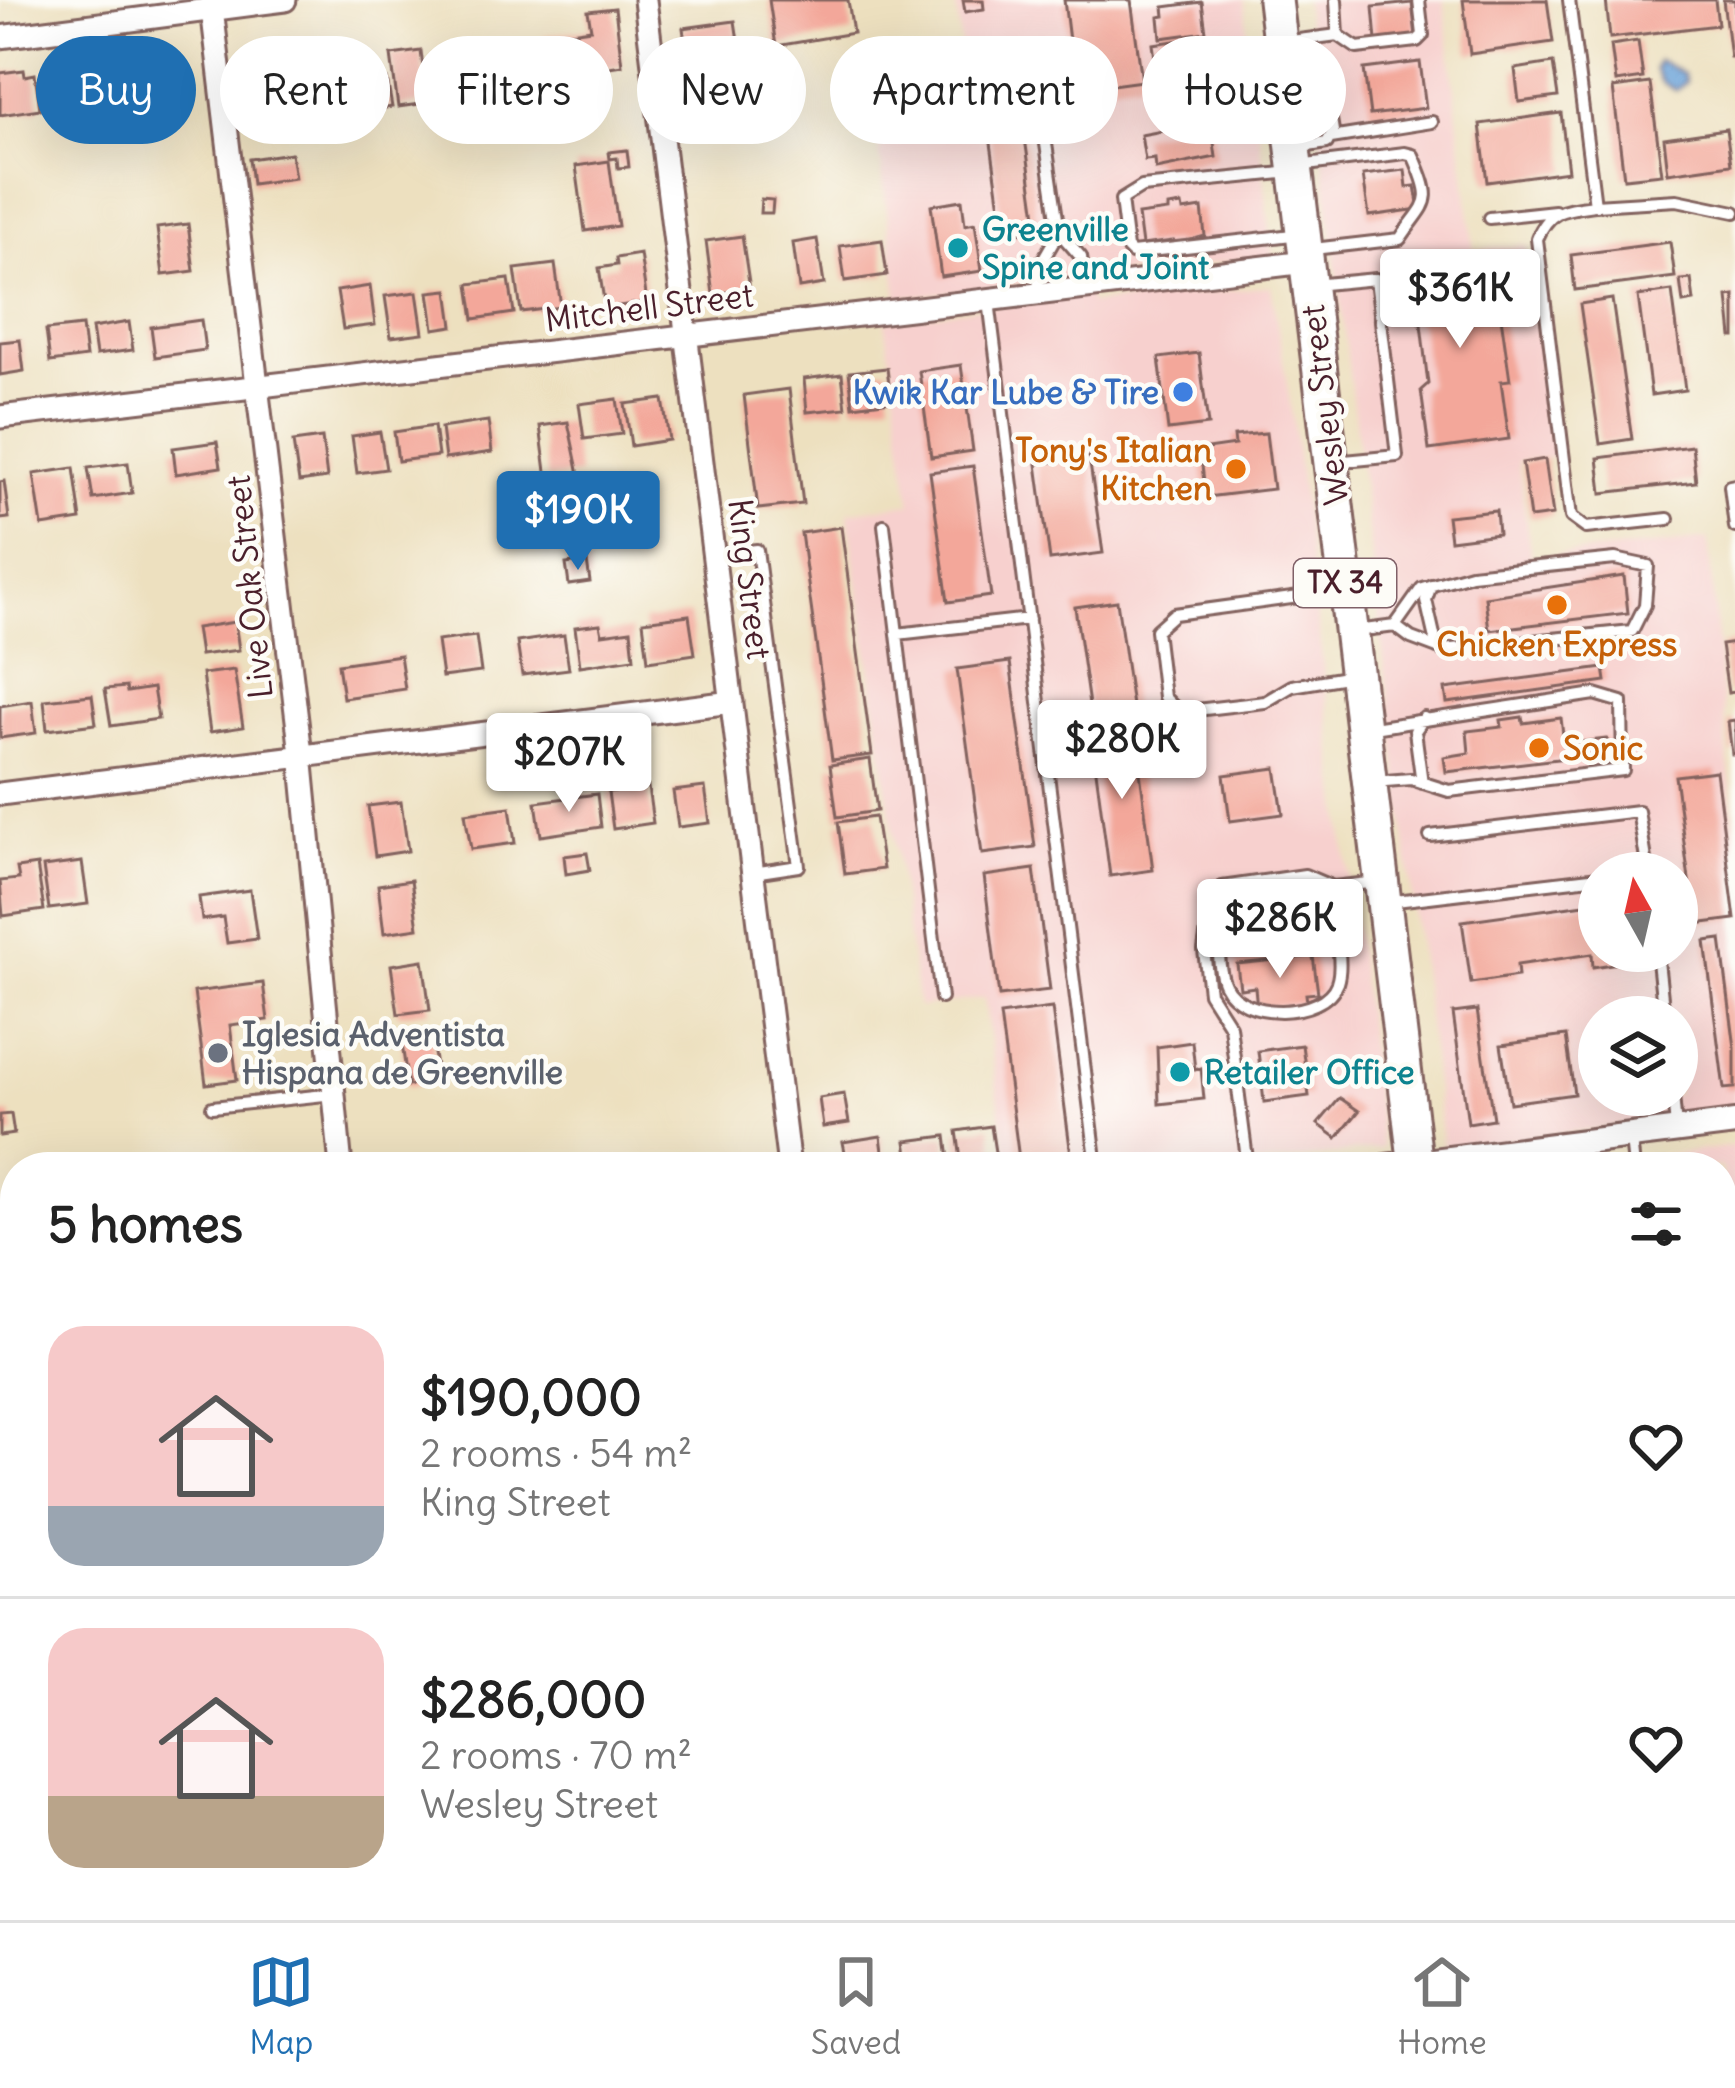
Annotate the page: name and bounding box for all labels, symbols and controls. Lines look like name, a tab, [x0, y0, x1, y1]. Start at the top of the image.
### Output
chip: Buy	[36, 36, 196, 144]
chip: Rent	[220, 36, 390, 144]
chip: Filters	[414, 36, 613, 144]
chip: New	[637, 36, 806, 144]
chip: Apartment	[830, 36, 1118, 144]
chip: House	[1142, 36, 1346, 144]
place label: Greenville Spine and Joint	[982, 208, 1209, 288]
marker: Greenville Spine and Joint	[945, 235, 971, 261]
pin: $361K	[1376, 249, 1544, 351]
text: $361K	[1407, 263, 1513, 312]
street label: Mitchell Street	[542, 273, 756, 341]
street label: Wesley Street	[1291, 302, 1357, 508]
place label: Kwik Kar Lube & Tire	[853, 371, 1159, 413]
marker: Kwik Kar Lube & Tire	[1170, 379, 1196, 405]
place label: Tony's Italian Kitchen	[1015, 429, 1212, 509]
marker: Tony's Italian Kitchen	[1223, 456, 1249, 482]
pin: $190K	[494, 471, 662, 573]
street label: Live Oak Street	[216, 473, 282, 701]
text: $190K	[524, 485, 632, 534]
street label: King Street	[719, 496, 781, 662]
road number: TX 34	[1294, 559, 1396, 607]
marker: Chicken Express	[1544, 592, 1570, 618]
place label: Chicken Express	[1437, 623, 1677, 665]
pin: $280K	[1038, 700, 1206, 802]
pin: $207K	[485, 713, 653, 815]
text: $280K	[1064, 714, 1180, 763]
text: $207K	[513, 727, 625, 776]
place label: Sonic	[1563, 727, 1643, 769]
marker: Sonic	[1526, 735, 1552, 761]
north arrow	[1578, 852, 1698, 972]
map controls	[1578, 852, 1698, 1116]
pin: $286K	[1196, 879, 1364, 981]
text: $286K	[1224, 893, 1336, 942]
button: layers	[1578, 996, 1698, 1116]
place label: Iglesia Adventista Hispana de Greenville	[242, 1013, 563, 1093]
marker: Iglesia Adventista Hispana de Greenville	[205, 1040, 231, 1066]
place label: Retailer Office	[1204, 1051, 1414, 1093]
marker: Retailer Office	[1167, 1059, 1193, 1085]
icon: filters	[1623, 1191, 1689, 1257]
text: 5 homes	[48, 1192, 243, 1256]
text: $190,000	[420, 1365, 642, 1429]
icon: home	[144, 1374, 288, 1518]
icon: heart	[1623, 1413, 1689, 1479]
text: 2 rooms · 54 m²	[420, 1429, 692, 1478]
text: King Street	[420, 1478, 611, 1527]
text: $286,000	[420, 1667, 646, 1731]
icon: home	[144, 1676, 288, 1820]
icon: heart	[1623, 1715, 1689, 1781]
text: 2 rooms · 70 m²	[420, 1731, 692, 1780]
text: Wesley Street	[420, 1780, 658, 1829]
tab: Map	[248, 1949, 314, 2063]
tab: Saved	[811, 1949, 901, 2063]
tab: Home	[1398, 1949, 1487, 2063]

